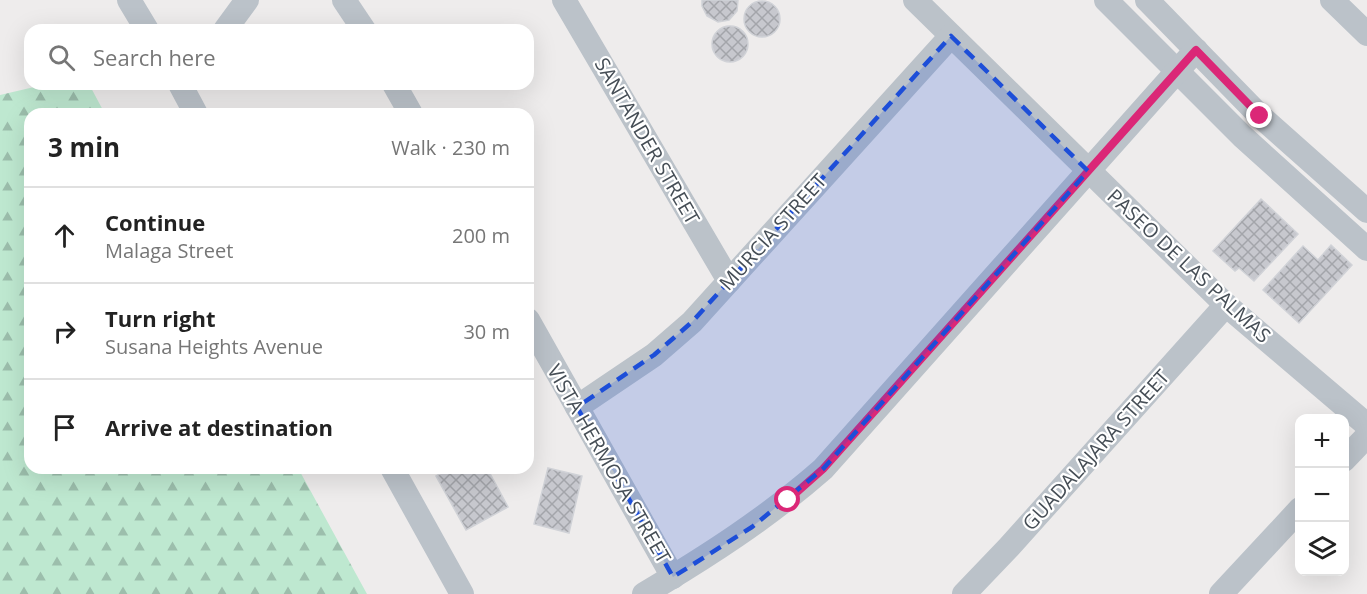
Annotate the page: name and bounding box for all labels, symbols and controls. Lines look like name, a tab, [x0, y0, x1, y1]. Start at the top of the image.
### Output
search box	[24, 24, 534, 90]
icon: search	[45, 41, 78, 74]
text: Search here	[93, 42, 216, 72]
street label: SANTANDER STREET	[589, 53, 706, 229]
route end	[1246, 102, 1272, 128]
text: 3 min	[48, 129, 120, 165]
text: Walk · 230 m	[391, 134, 510, 161]
street label: MURCIA STREET	[713, 167, 832, 296]
street label: PASEO DE LAS PALMAS	[1102, 183, 1277, 349]
text: Continue	[105, 207, 205, 237]
icon: ahead	[48, 219, 81, 252]
text: 200 m	[452, 222, 510, 249]
text: Malaga Street	[105, 237, 233, 264]
text: Turn right	[105, 303, 216, 333]
icon: right	[48, 315, 81, 348]
text: 30 m	[463, 318, 510, 345]
text: Susana Heights Avenue	[105, 333, 323, 360]
street label: VISTA HERMOSA STREET	[541, 359, 677, 568]
street label: GUADALAJARA STREET	[1016, 363, 1175, 536]
icon: arrive	[48, 411, 81, 444]
text: Arrive at destination	[105, 412, 333, 442]
map controls	[1295, 414, 1349, 576]
button: +	[1295, 414, 1349, 468]
button: −	[1295, 468, 1349, 522]
route start	[774, 486, 800, 512]
button: layers	[1295, 522, 1349, 576]

